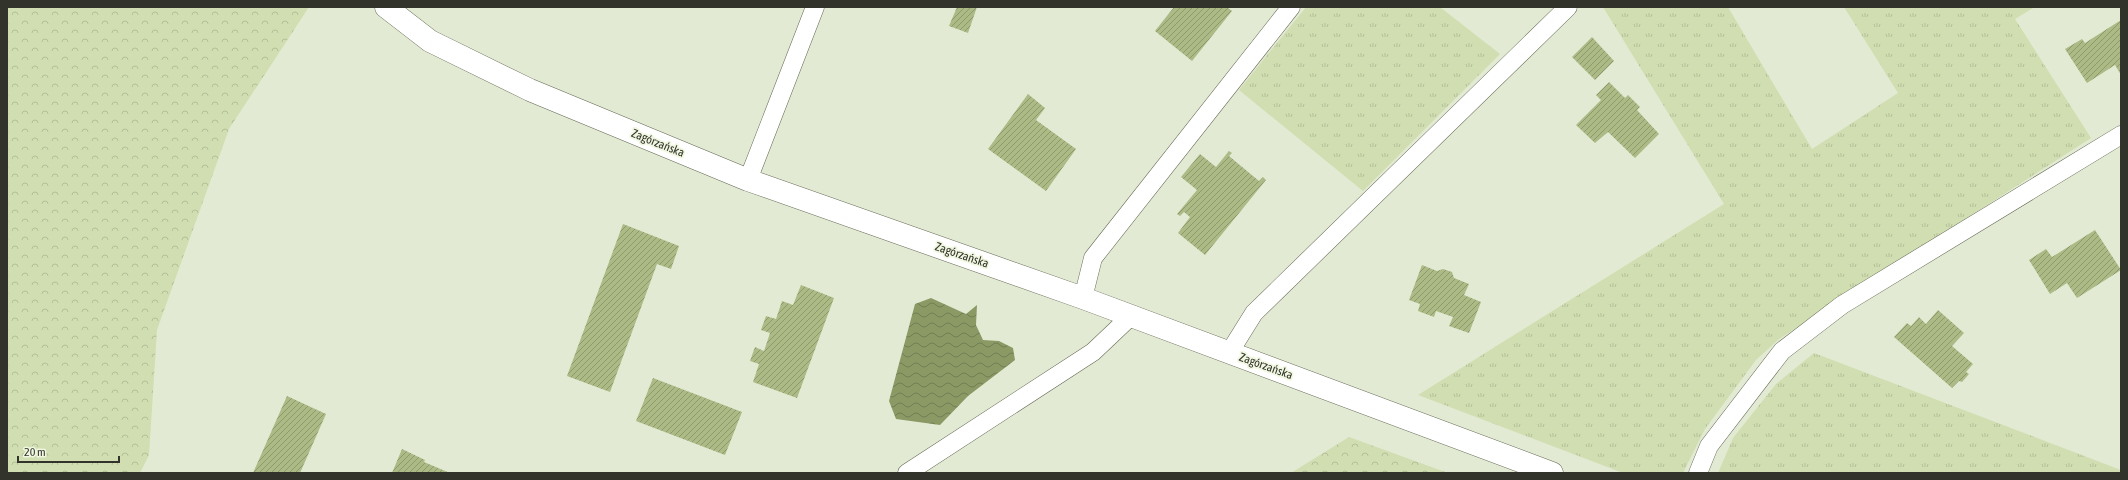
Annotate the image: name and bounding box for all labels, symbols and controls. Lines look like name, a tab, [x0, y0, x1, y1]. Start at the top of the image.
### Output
street label: Zagórzańska	[629, 126, 687, 160]
street label: Zagórzańska	[933, 239, 991, 271]
street label: Zagórzańska	[1237, 350, 1295, 382]
scale bar	[18, 438, 119, 464]
text: 20 m	[24, 445, 46, 459]

